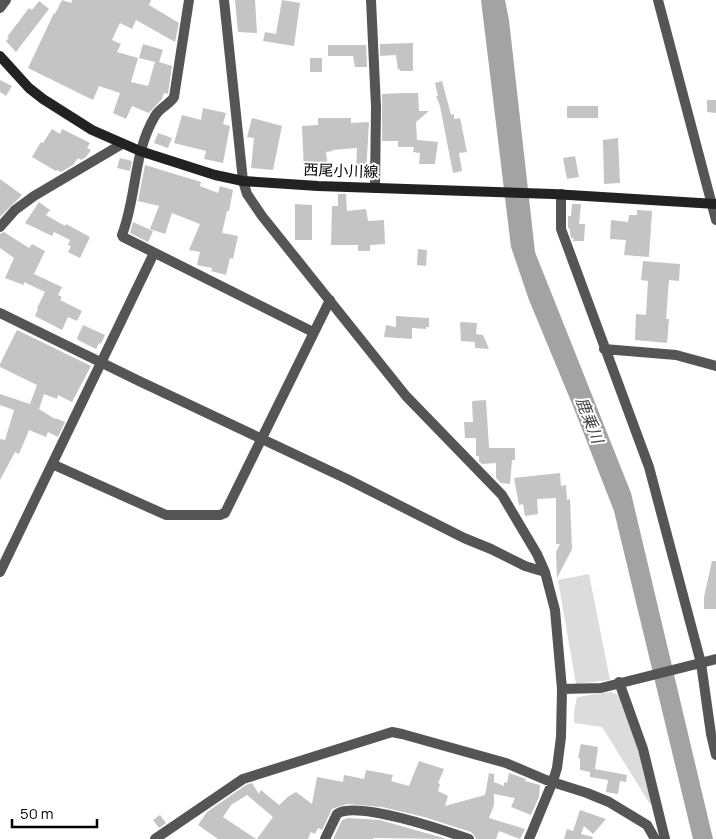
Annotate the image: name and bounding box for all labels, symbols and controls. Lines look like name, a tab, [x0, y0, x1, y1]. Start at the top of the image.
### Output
street label: 西尾小川線	[303, 159, 379, 182]
water label: 鹿乗川	[571, 394, 610, 448]
scale bar	[12, 796, 98, 828]
text: 50 m	[20, 803, 54, 824]

